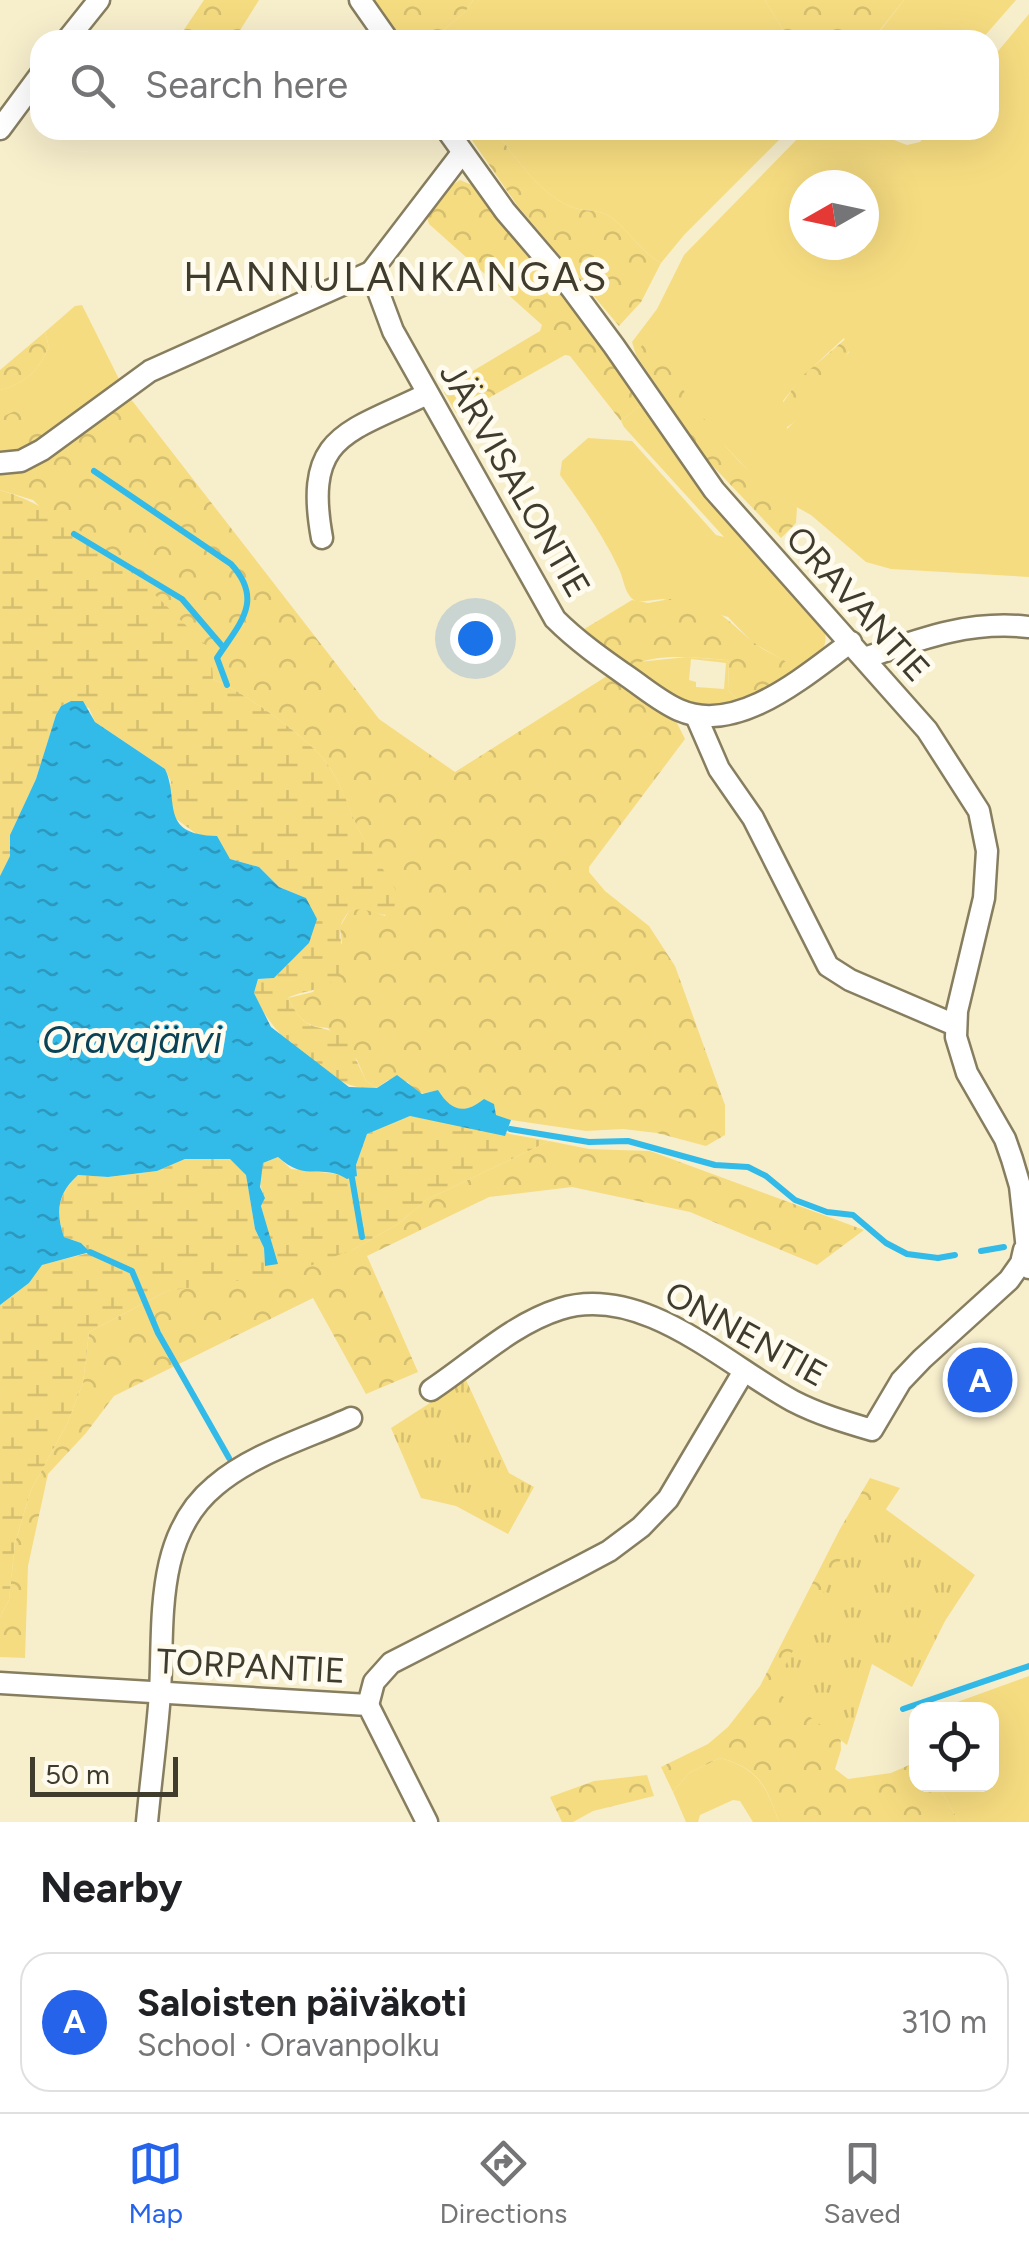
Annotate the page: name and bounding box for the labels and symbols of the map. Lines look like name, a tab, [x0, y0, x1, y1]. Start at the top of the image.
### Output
north arrow	[789, 170, 879, 260]
district label: HANNULANKANGAS	[183, 253, 609, 301]
street label: JÄRVISALONTIE	[431, 355, 599, 605]
street label: ORAVANTIE	[777, 518, 939, 690]
your location	[450, 613, 501, 664]
water label: Oravajärvi	[42, 1017, 222, 1063]
street label: ONNENTIE	[658, 1272, 834, 1396]
pin: A	[948, 1342, 1012, 1418]
street label: TORPANTIE	[156, 1640, 346, 1692]
scale bar	[30, 1752, 178, 1796]

